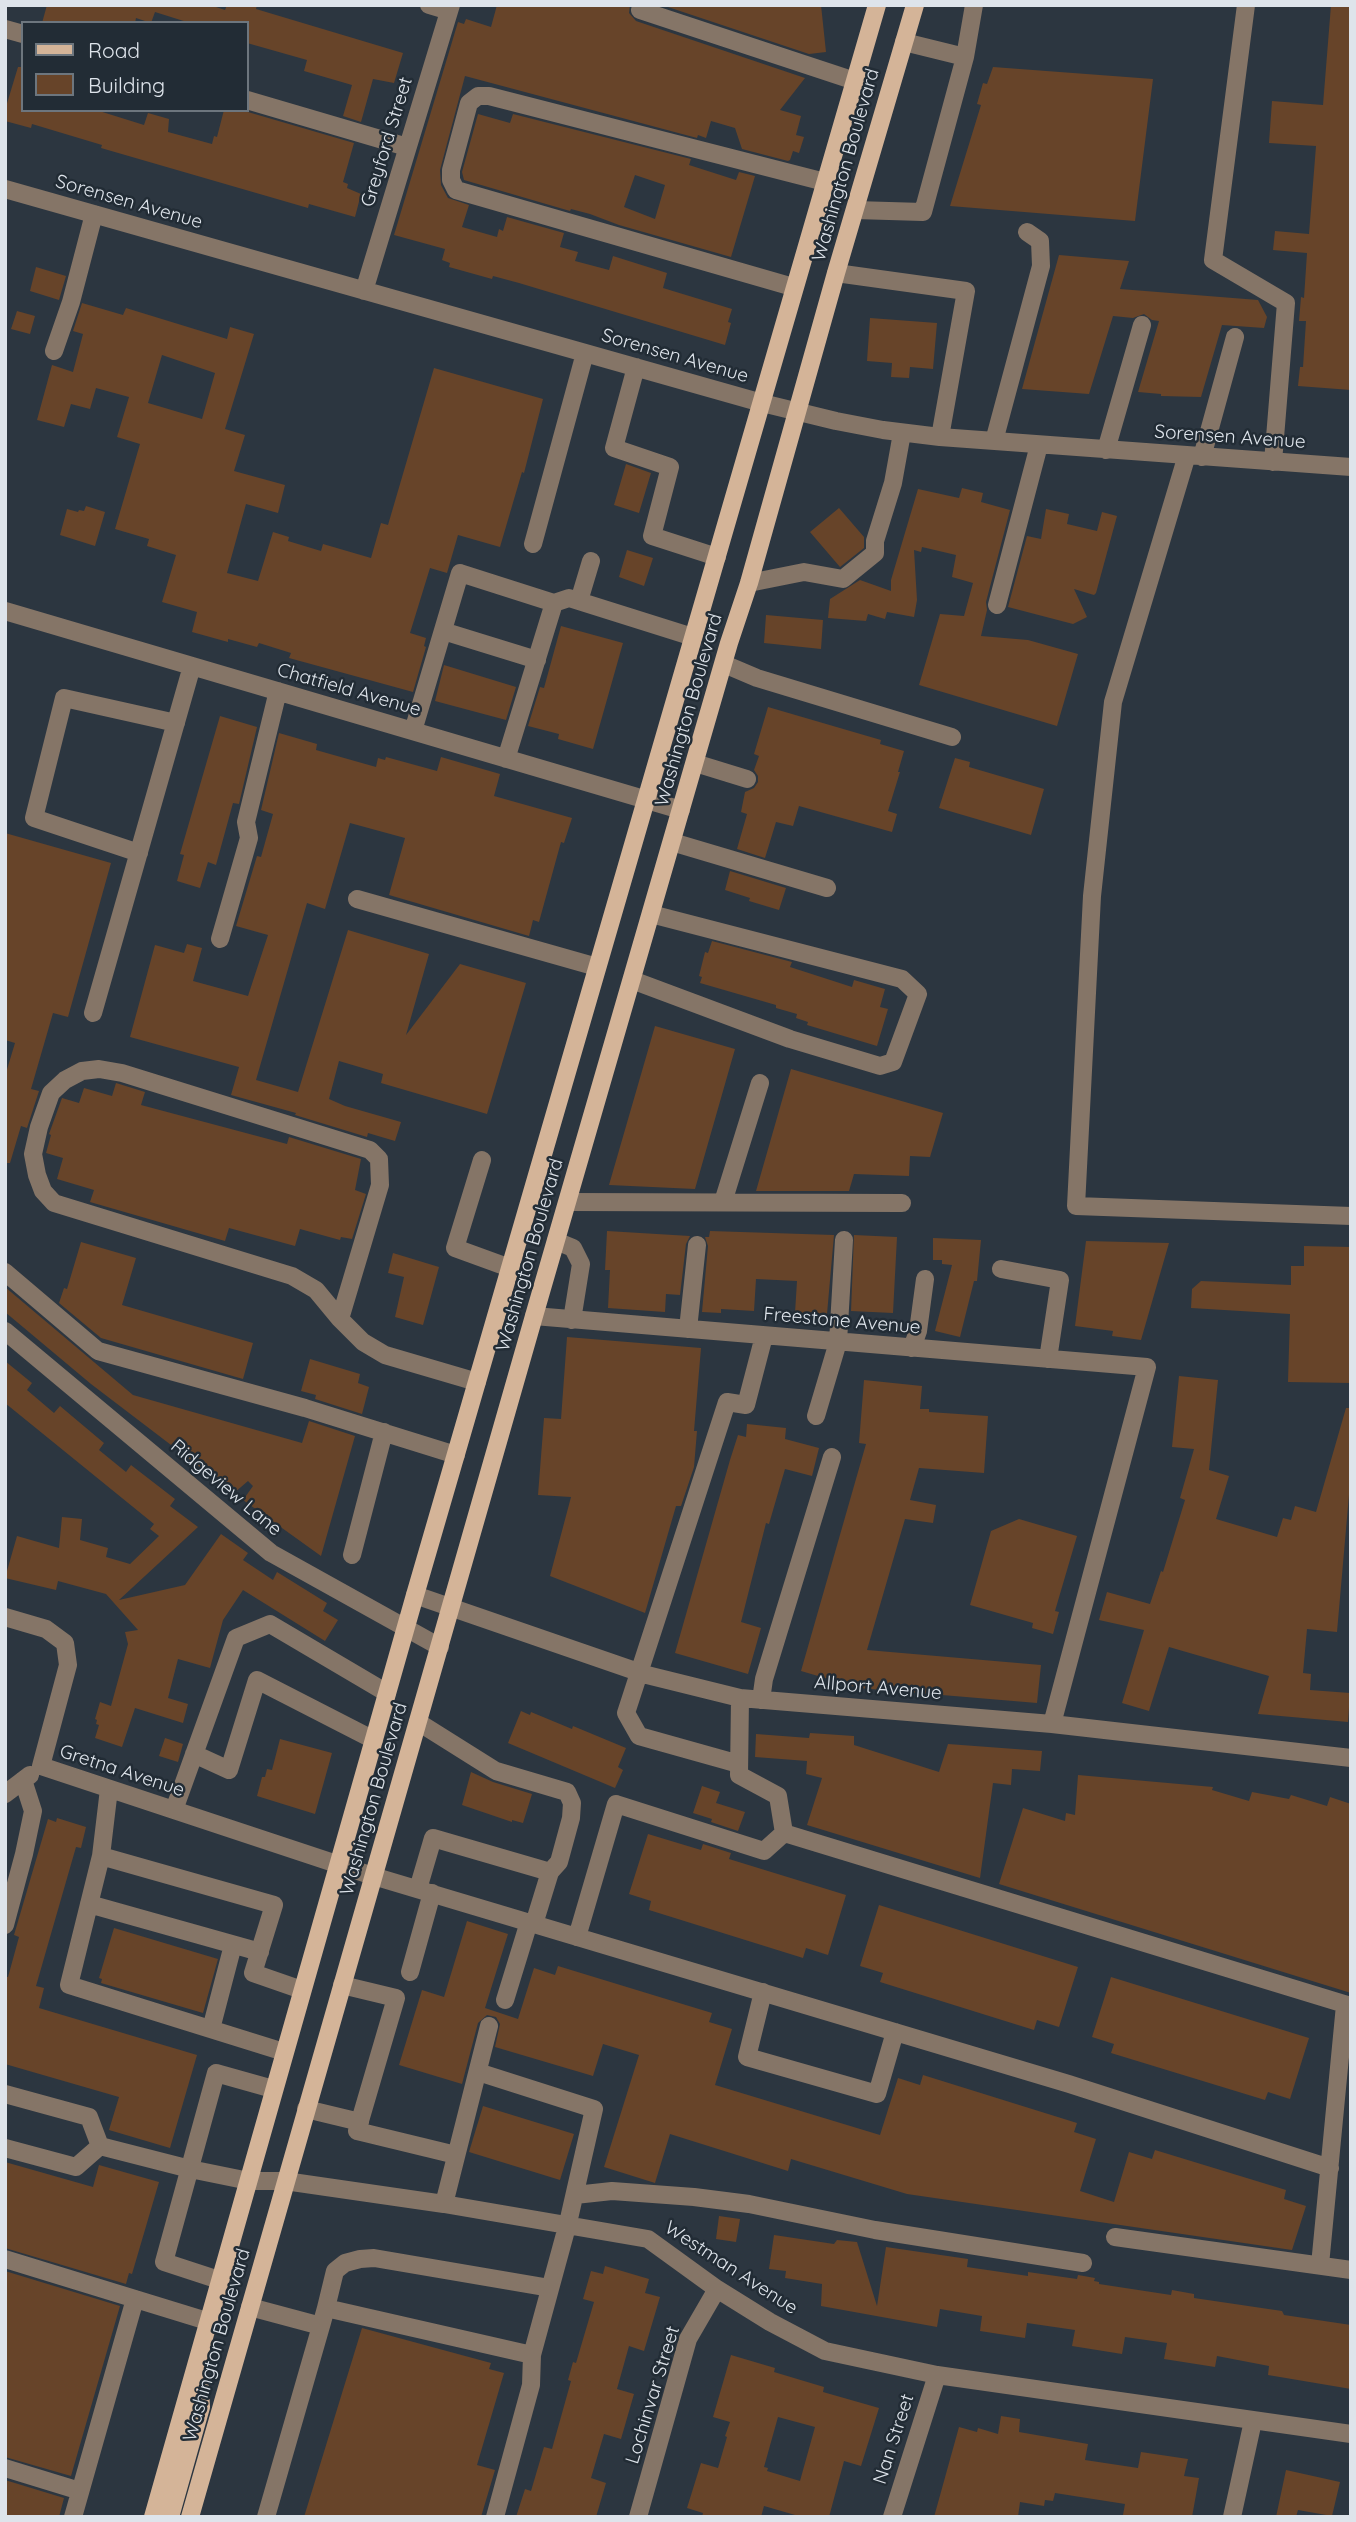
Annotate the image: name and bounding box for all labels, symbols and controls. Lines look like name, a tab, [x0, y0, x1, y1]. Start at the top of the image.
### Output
legend	[21, 21, 248, 112]
text: Road	[88, 37, 140, 63]
street label: Washington Boulevard	[808, 66, 884, 264]
text: Building	[88, 72, 165, 98]
street label: Greyford Street	[356, 74, 418, 210]
street label: Sorensen Avenue	[53, 170, 205, 234]
street label: Sorensen Avenue	[599, 324, 751, 388]
street label: Sorensen Avenue	[1154, 420, 1306, 454]
street label: Washington Boulevard	[651, 611, 727, 809]
street label: Chatfield Avenue	[274, 659, 424, 721]
street label: Washington Boulevard	[492, 1156, 568, 1354]
street label: Freestone Avenue	[763, 1303, 921, 1339]
street label: Ridgeview Lane	[166, 1435, 286, 1541]
street label: Allport Avenue	[813, 1671, 943, 1705]
street label: Washington Boulevard	[336, 1700, 412, 1898]
street label: Gretna Avenue	[57, 1740, 187, 1802]
street label: Westman Avenue	[660, 2216, 802, 2320]
street label: Washington Boulevard	[179, 2246, 255, 2444]
street label: Lochinvar Street	[621, 2323, 685, 2467]
street label: Nan Street	[869, 2391, 919, 2487]

